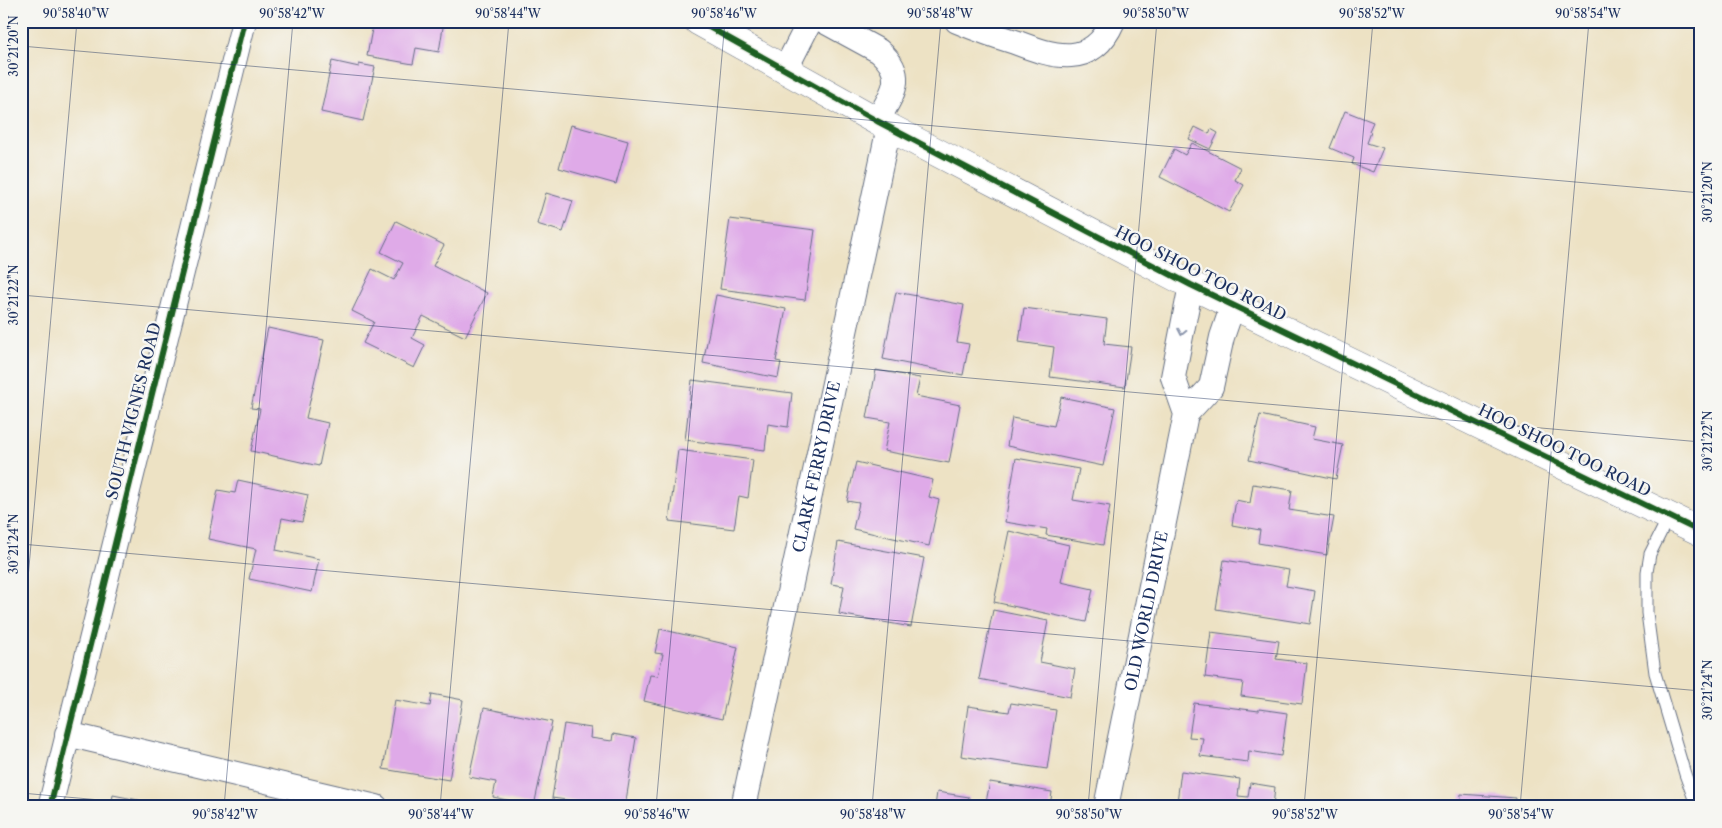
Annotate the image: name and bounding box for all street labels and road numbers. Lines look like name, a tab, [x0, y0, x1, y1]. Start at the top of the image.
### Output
street label: HOO SHOO TOO ROAD	[1112, 221, 1290, 325]
street label: SOUTH VIGNES ROAD	[101, 320, 165, 502]
street label: CLARK FERRY DRIVE	[788, 379, 844, 554]
street label: HOO SHOO TOO ROAD	[1475, 399, 1655, 501]
street label: OLD WORLD DRIVE	[1120, 529, 1172, 693]

